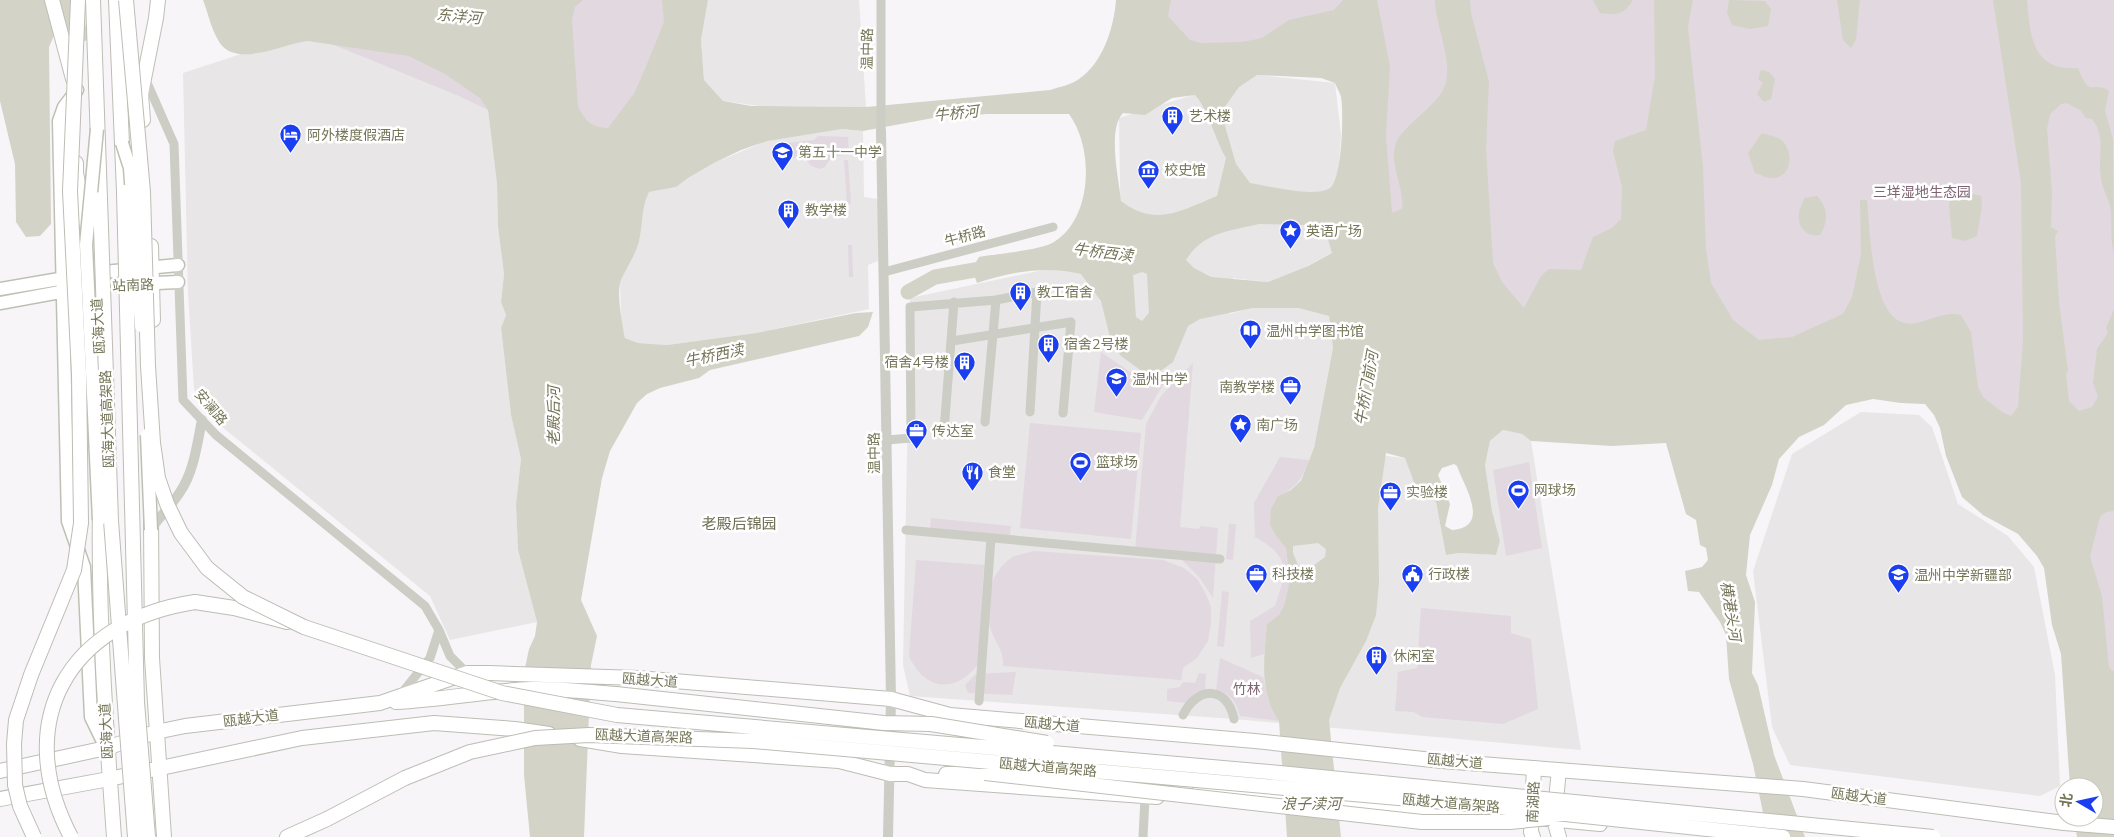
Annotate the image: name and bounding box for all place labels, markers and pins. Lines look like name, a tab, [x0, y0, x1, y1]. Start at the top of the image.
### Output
building icon: 艺术楼	[1161, 104, 1185, 135]
place label: 艺术楼	[1189, 107, 1231, 125]
hotel icon: 阿外楼度假酒店	[279, 123, 303, 154]
place label: 阿外楼度假酒店	[307, 126, 405, 144]
school or university icon: 第五十一中学	[770, 140, 794, 171]
place label: 第五十一中学	[798, 143, 882, 161]
museum icon: 校史馆	[1136, 158, 1160, 189]
place label: 校史馆	[1164, 161, 1206, 179]
building icon: 教学楼	[777, 198, 801, 229]
place label: 教学楼	[805, 201, 847, 219]
place icon: 英语广场	[1278, 219, 1302, 250]
place label: 英语广场	[1306, 222, 1362, 240]
building icon: 教工宿舍	[1009, 280, 1033, 311]
place label: 教工宿舍	[1037, 283, 1093, 301]
library icon: 温州中学图书馆	[1238, 319, 1262, 350]
place label: 温州中学图书馆	[1266, 322, 1364, 340]
building icon: 宿舍2号楼	[1036, 332, 1060, 363]
place label: 宿舍2号楼	[1064, 335, 1128, 353]
building icon: 宿舍4号楼	[953, 350, 977, 381]
place label: 宿舍4号楼	[885, 353, 949, 371]
school or university icon: 温州中学	[1104, 367, 1128, 398]
place label: 温州中学	[1132, 370, 1188, 388]
office icon: 南教学楼	[1279, 375, 1303, 406]
place label: 南教学楼	[1219, 378, 1275, 396]
place icon: 南广场	[1228, 413, 1252, 444]
place label: 南广场	[1256, 416, 1298, 434]
office icon: 传达室	[904, 419, 928, 450]
place label: 传达室	[932, 422, 974, 440]
sports icon: 篮球场	[1068, 450, 1092, 481]
place label: 篮球场	[1096, 453, 1138, 471]
restaurant icon: 食堂	[960, 460, 984, 491]
place label: 食堂	[988, 463, 1016, 481]
sports icon: 网球场	[1506, 478, 1530, 509]
office icon: 实验楼	[1378, 480, 1402, 511]
place label: 网球场	[1534, 481, 1576, 499]
place label: 实验楼	[1406, 483, 1448, 501]
office icon: 科技楼	[1244, 562, 1268, 593]
public building icon: 行政楼	[1400, 562, 1424, 593]
school or university icon: 温州中学新疆部	[1886, 563, 1910, 594]
place label: 科技楼	[1272, 565, 1314, 583]
place label: 行政楼	[1428, 565, 1470, 583]
place label: 温州中学新疆部	[1914, 566, 2012, 584]
building icon: 休闲室	[1365, 644, 1389, 675]
place label: 休闲室	[1393, 647, 1435, 665]

